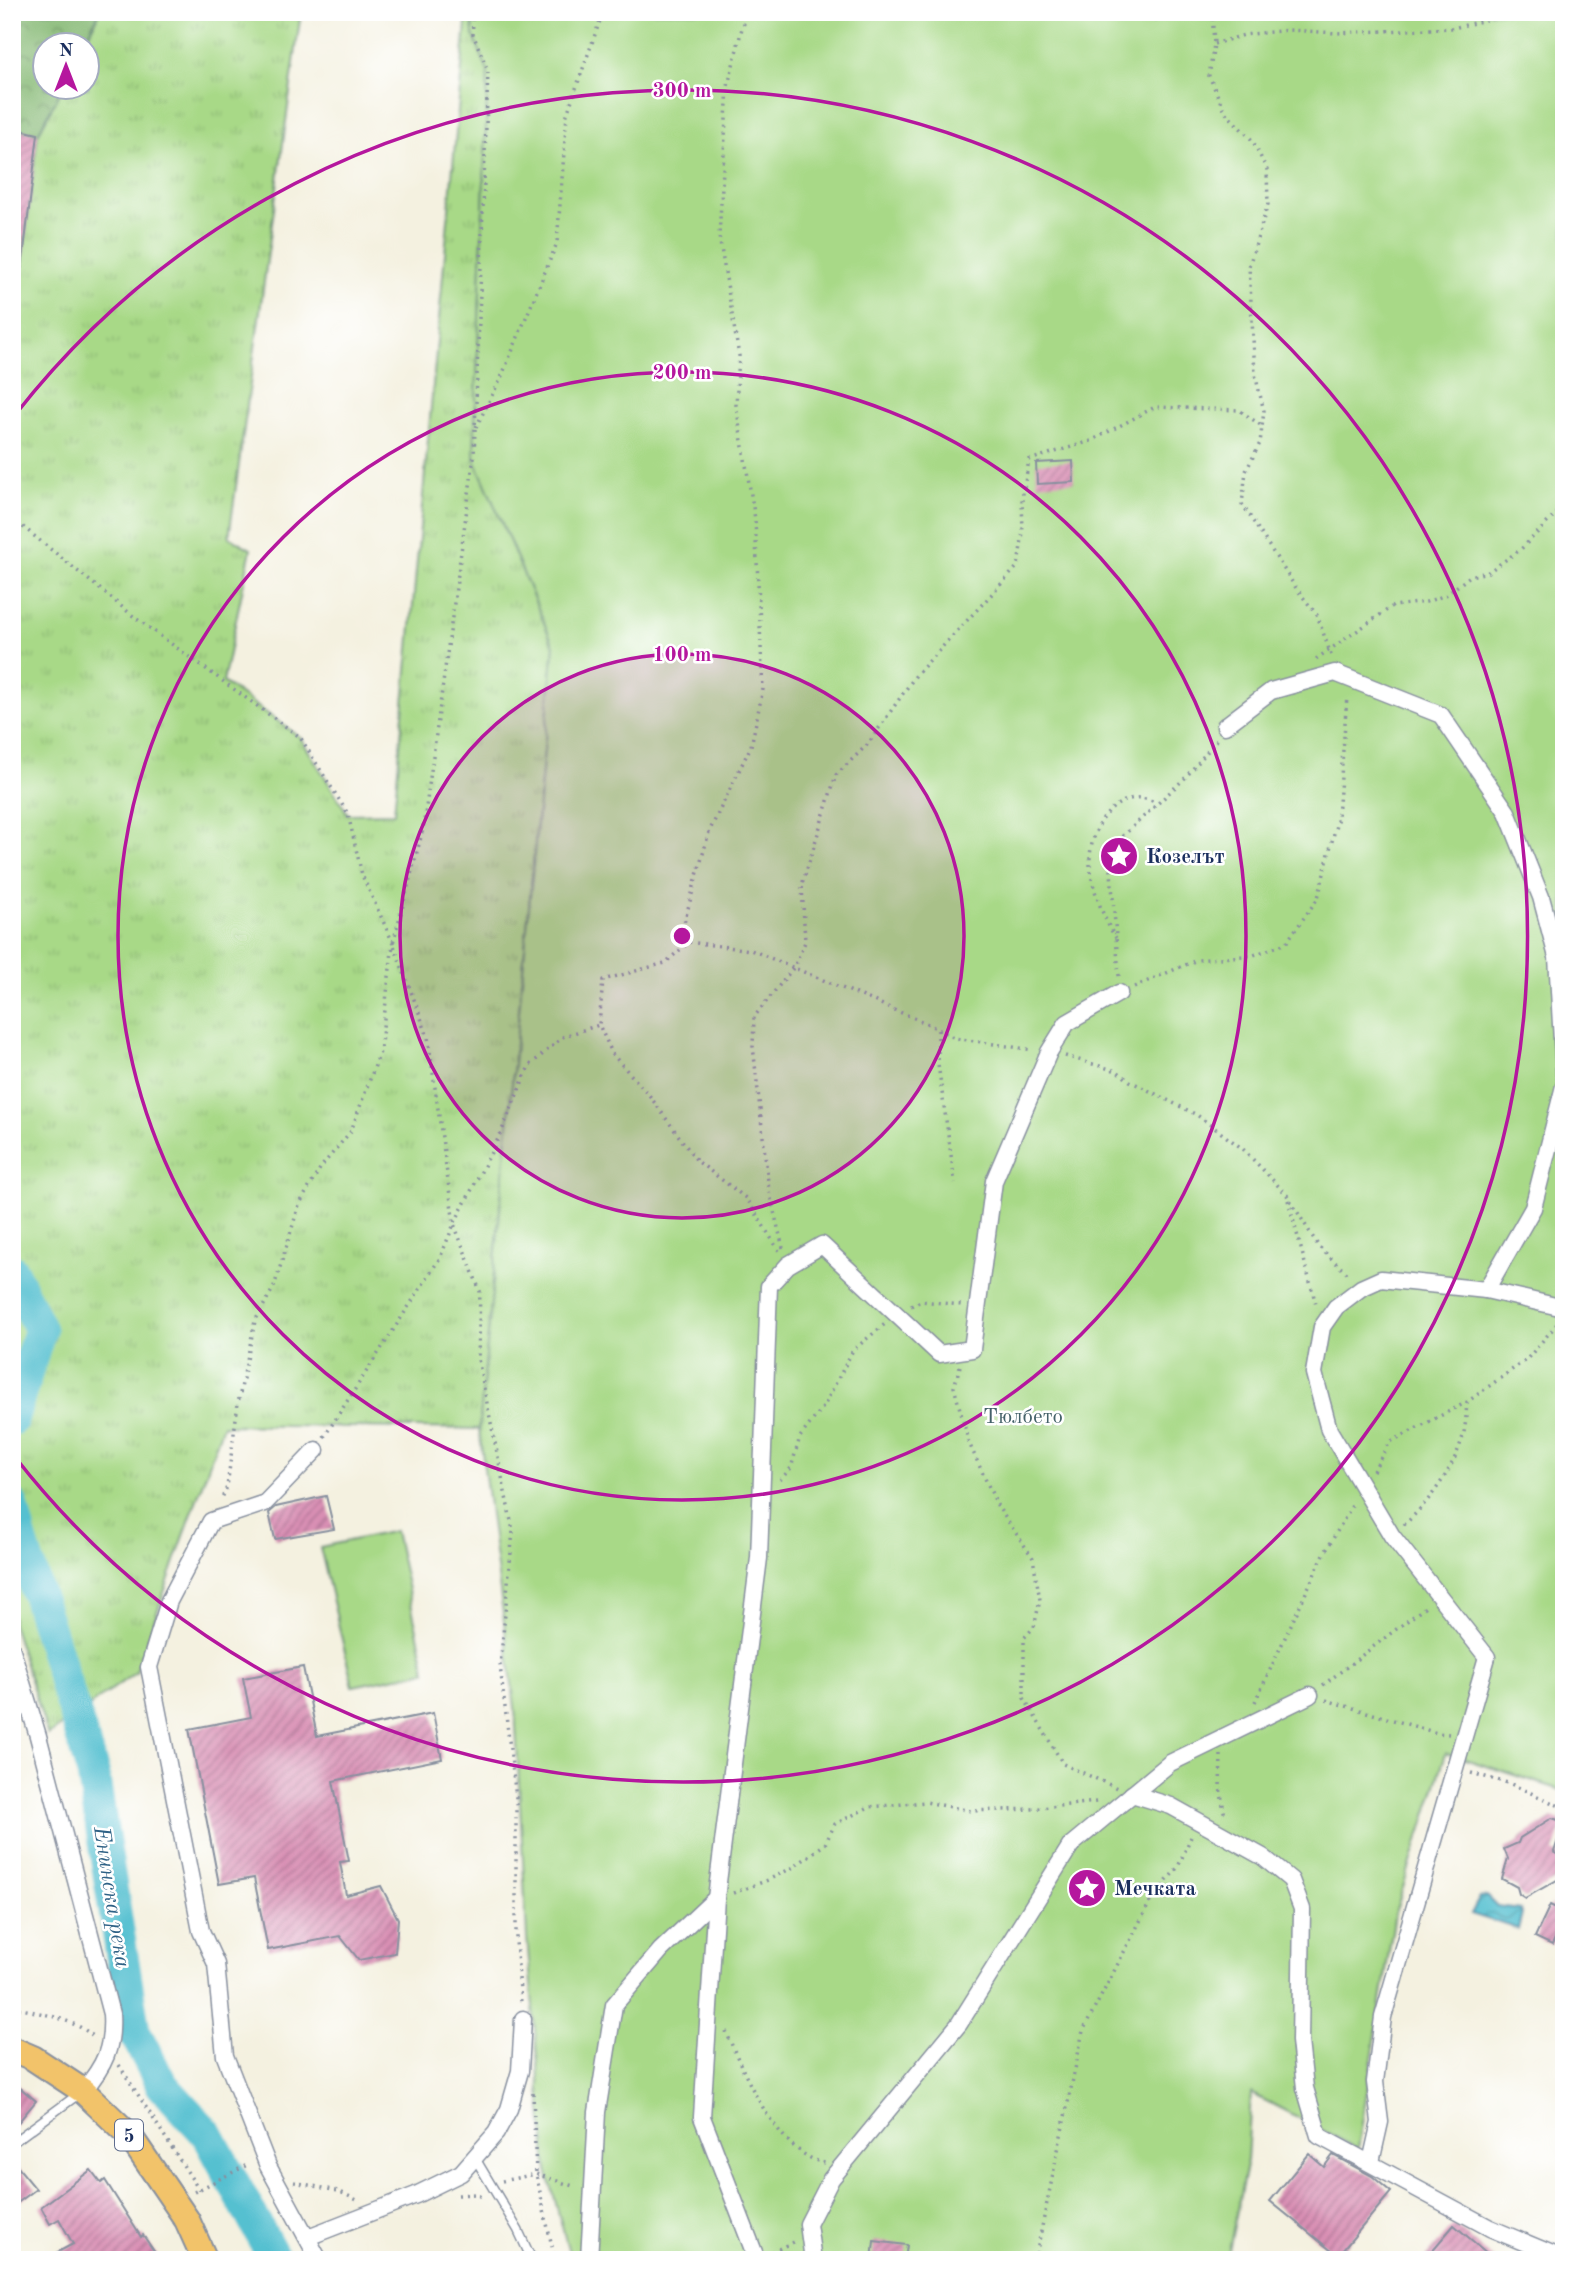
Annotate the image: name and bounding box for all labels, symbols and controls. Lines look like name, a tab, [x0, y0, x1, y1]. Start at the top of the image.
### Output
north arrow	[32, 32, 102, 102]
text: N	[59, 42, 74, 61]
text: 300 m	[652, 81, 712, 102]
text: 200 m	[652, 363, 712, 384]
text: 100 m	[652, 645, 712, 666]
place icon: Козелът	[1098, 835, 1140, 877]
place label: Козелът	[1146, 847, 1225, 868]
centre of rings	[670, 924, 694, 948]
park label: Тюлбето	[983, 1407, 1063, 1428]
water label: Енинска река	[88, 1824, 134, 1970]
place icon: Мечката	[1066, 1867, 1108, 1909]
place label: Мечката	[1114, 1879, 1196, 1900]
road number: 5	[115, 2120, 143, 2150]

